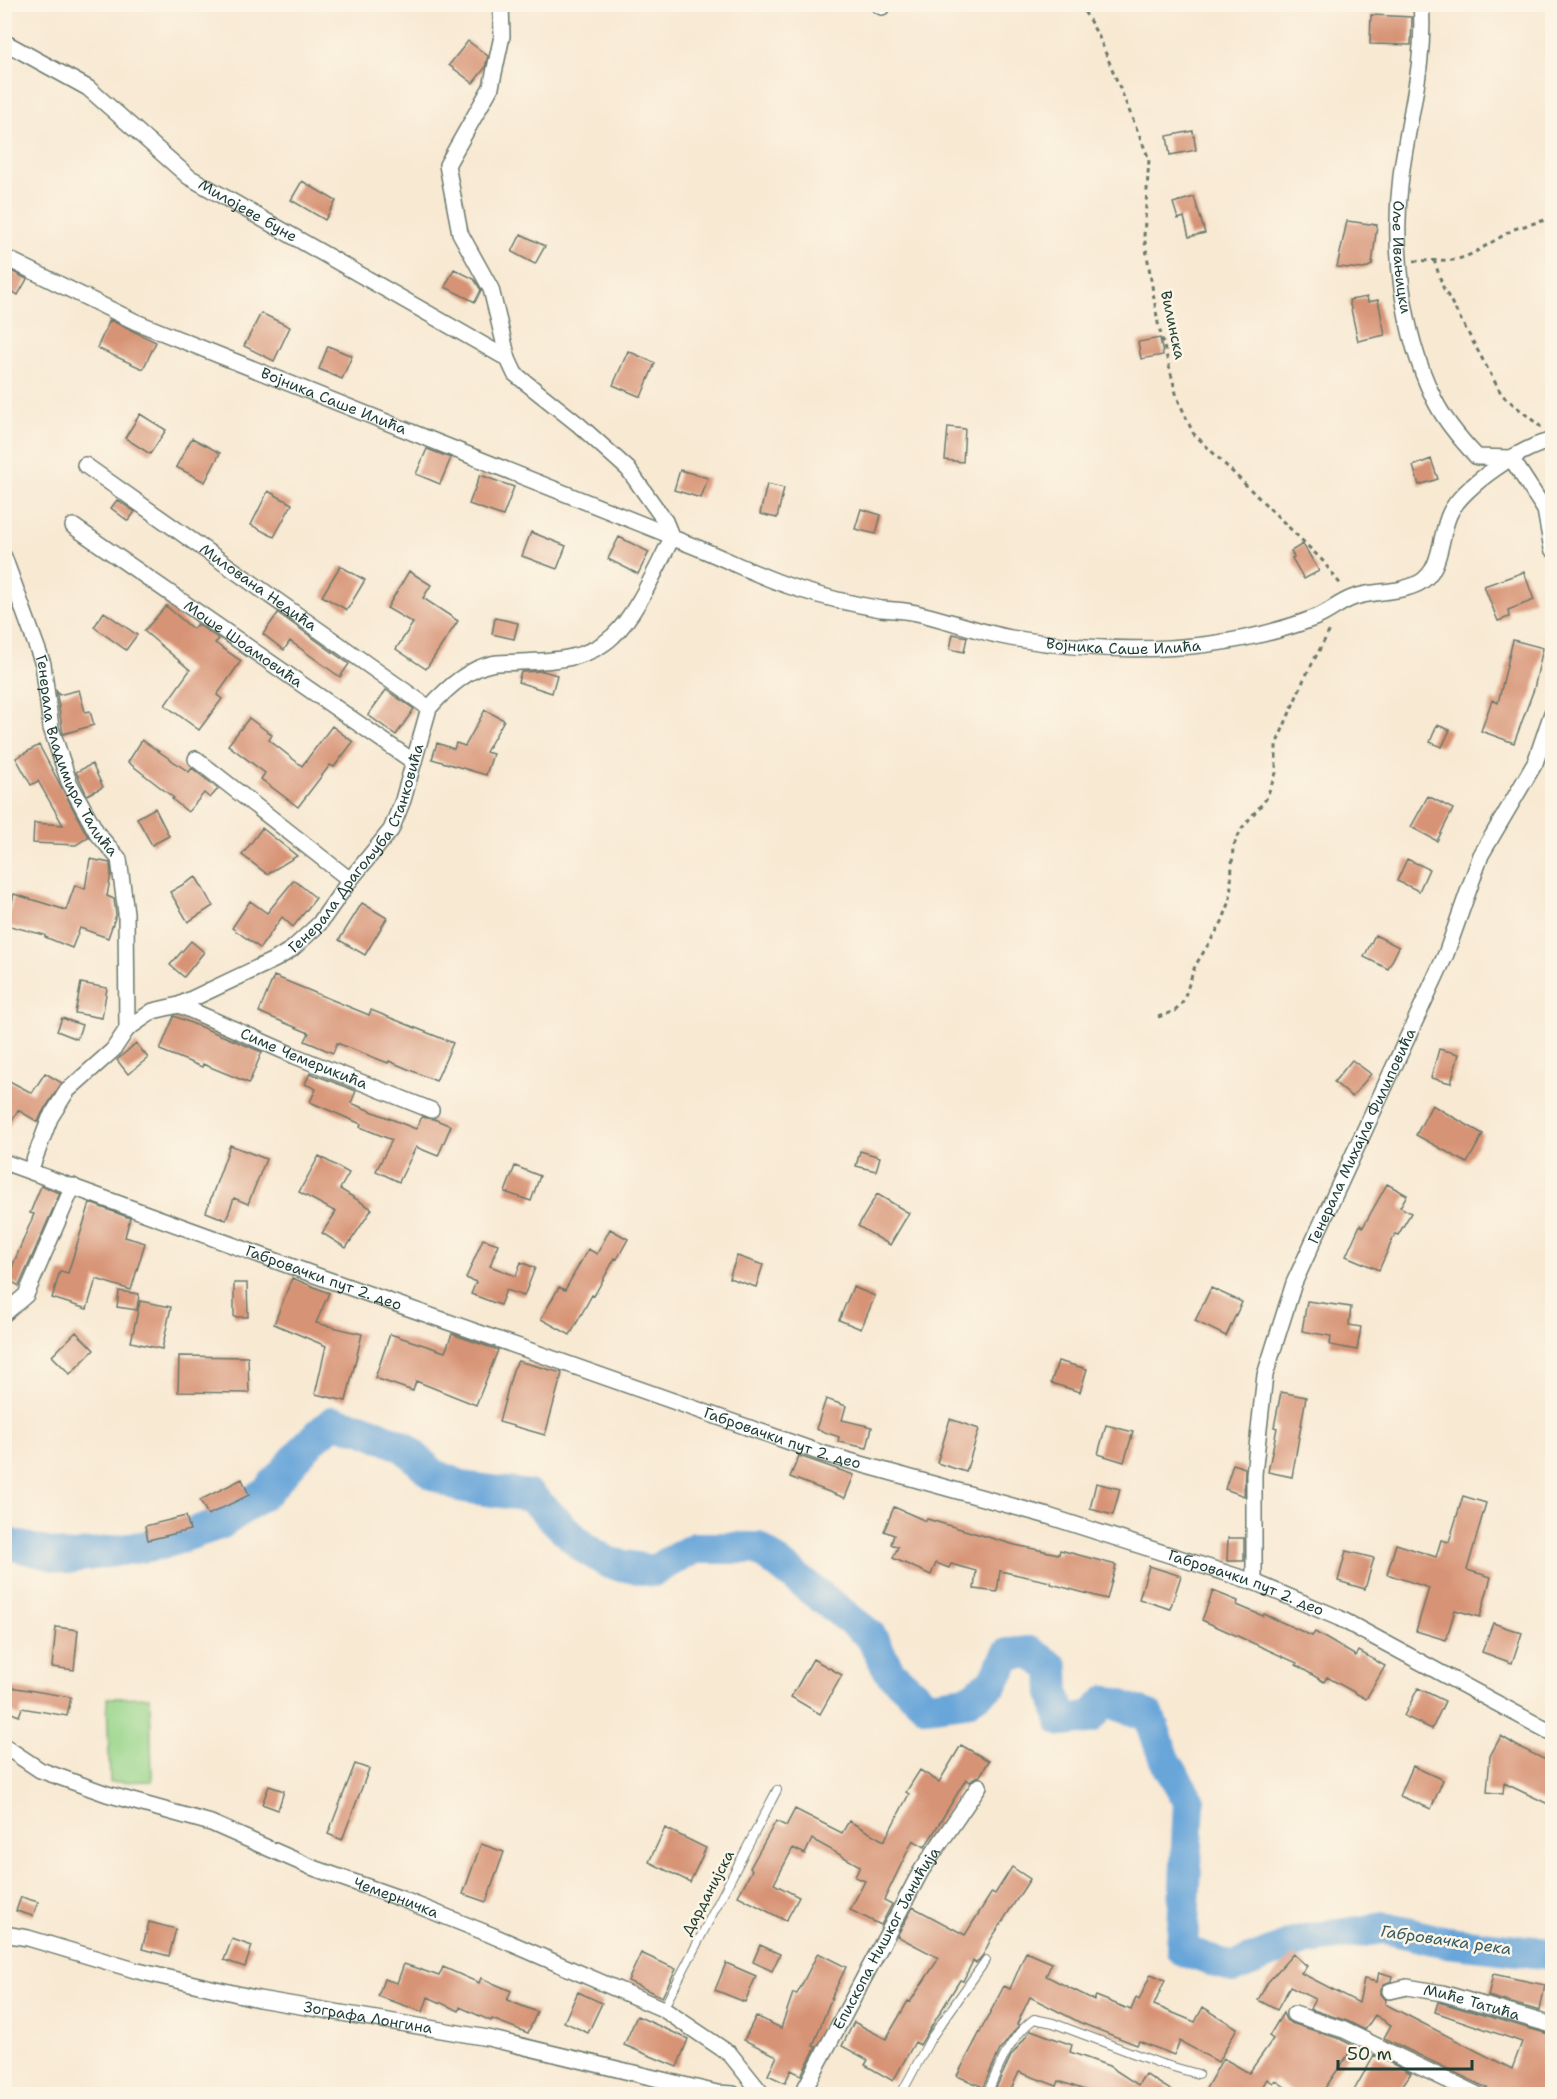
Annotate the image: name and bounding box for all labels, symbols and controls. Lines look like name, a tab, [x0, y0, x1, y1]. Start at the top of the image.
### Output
street label: Милојеве буне	[195, 174, 301, 247]
street label: Оље Ивањицки	[1388, 200, 1416, 315]
street label: Вилинска	[1156, 289, 1190, 362]
street label: Војника Саше Илића	[258, 363, 410, 439]
street label: Милована Недића	[196, 539, 321, 636]
street label: Моше Шоамовића	[180, 596, 307, 692]
street label: Војника Саше Илића	[1045, 633, 1203, 659]
street label: Генерала Владимира Талића	[31, 652, 123, 861]
street label: Генерала Драгољуба Станковића	[284, 741, 429, 957]
street label: Симе Чемерикића	[237, 1023, 371, 1094]
street label: Генерала Михајла Филиповића	[1303, 1024, 1421, 1247]
street label: Габровачки пут 2. део	[243, 1241, 405, 1315]
street label: Габровачки пут 2. део	[701, 1403, 863, 1474]
street label: Габровачки пут 2. део	[1166, 1545, 1327, 1621]
street label: Епископа Нишког Јанићија	[828, 1843, 945, 2033]
street label: Дарданијска	[677, 1846, 739, 1939]
street label: Чемерничка	[351, 1873, 442, 1923]
water label: Габровачка река	[1379, 1920, 1513, 1960]
street label: Миће Татића	[1422, 1980, 1523, 2025]
street label: Зографа Лонгина	[302, 1997, 435, 2038]
scale bar	[1338, 2033, 1472, 2071]
text: 50 m	[1347, 2042, 1392, 2066]

